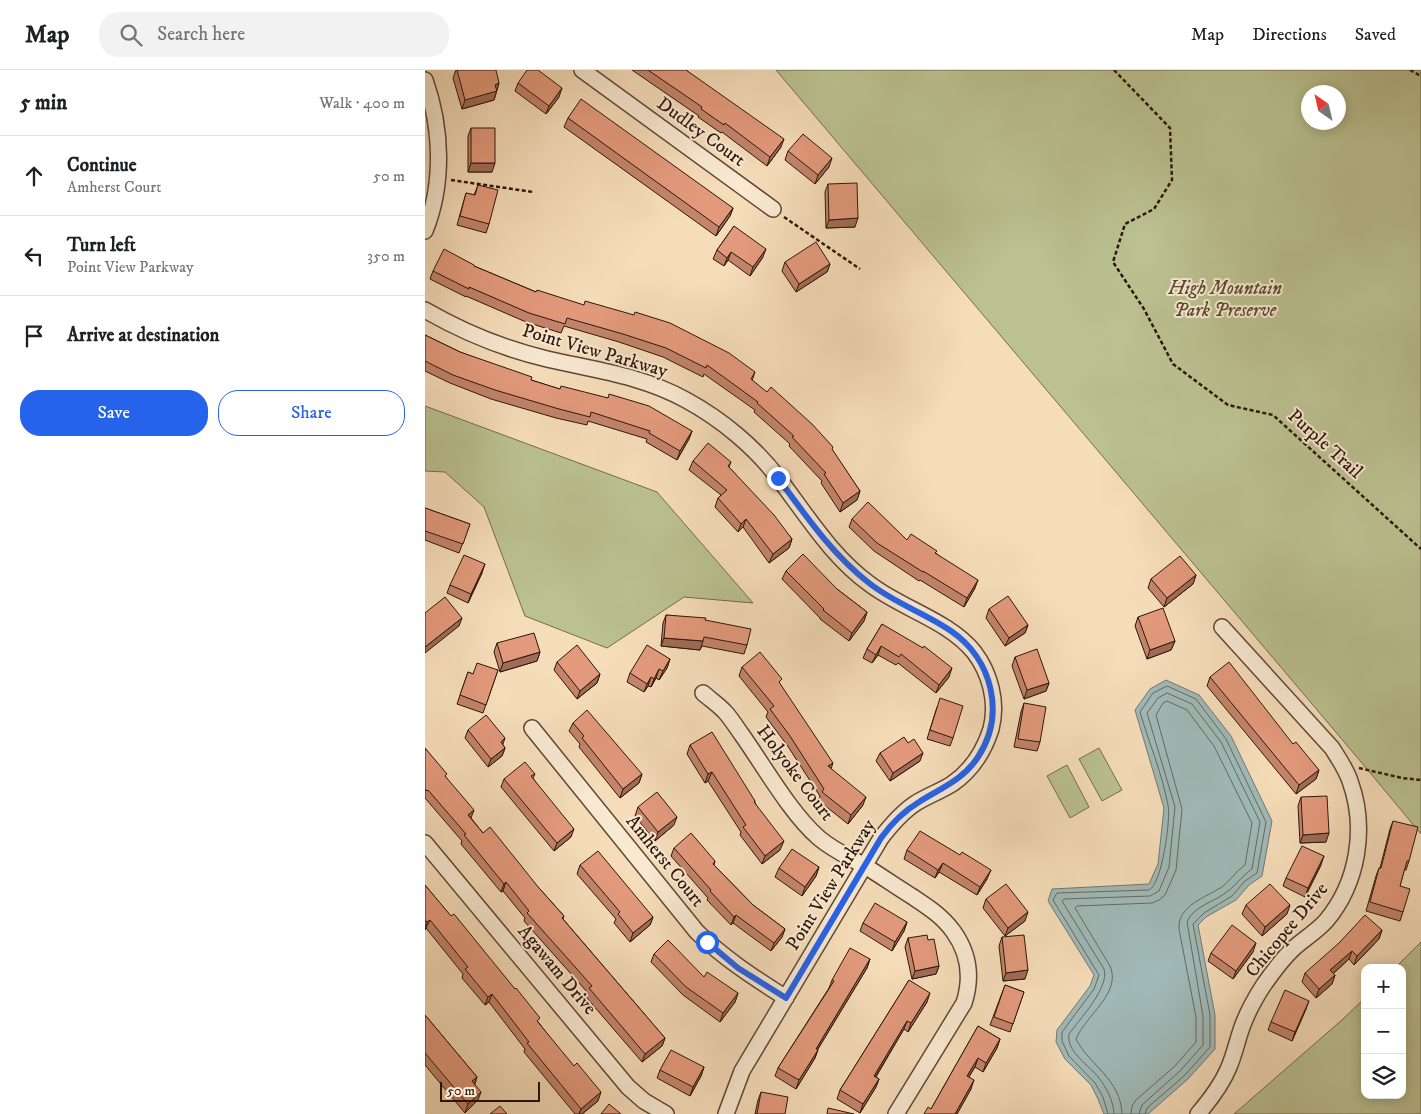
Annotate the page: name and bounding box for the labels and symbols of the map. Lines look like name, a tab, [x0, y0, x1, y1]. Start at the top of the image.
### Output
north arrow	[1301, 85, 1346, 130]
street label: Dudley Court	[652, 92, 750, 172]
park label: High Mountain Park Preserve	[1167, 277, 1282, 322]
street label: Point View Parkway	[520, 319, 671, 383]
street label: Purple Trail	[1283, 405, 1367, 484]
route end	[767, 467, 790, 490]
street label: Holyoke Court	[752, 721, 838, 825]
street label: Amherst Court	[621, 810, 709, 912]
street label: Point View Parkway	[781, 814, 881, 955]
street label: Chicopee Drive	[1241, 878, 1333, 982]
street label: Agawam Drive	[513, 920, 601, 1020]
route start	[696, 931, 719, 954]
scale bar	[440, 1079, 540, 1102]

